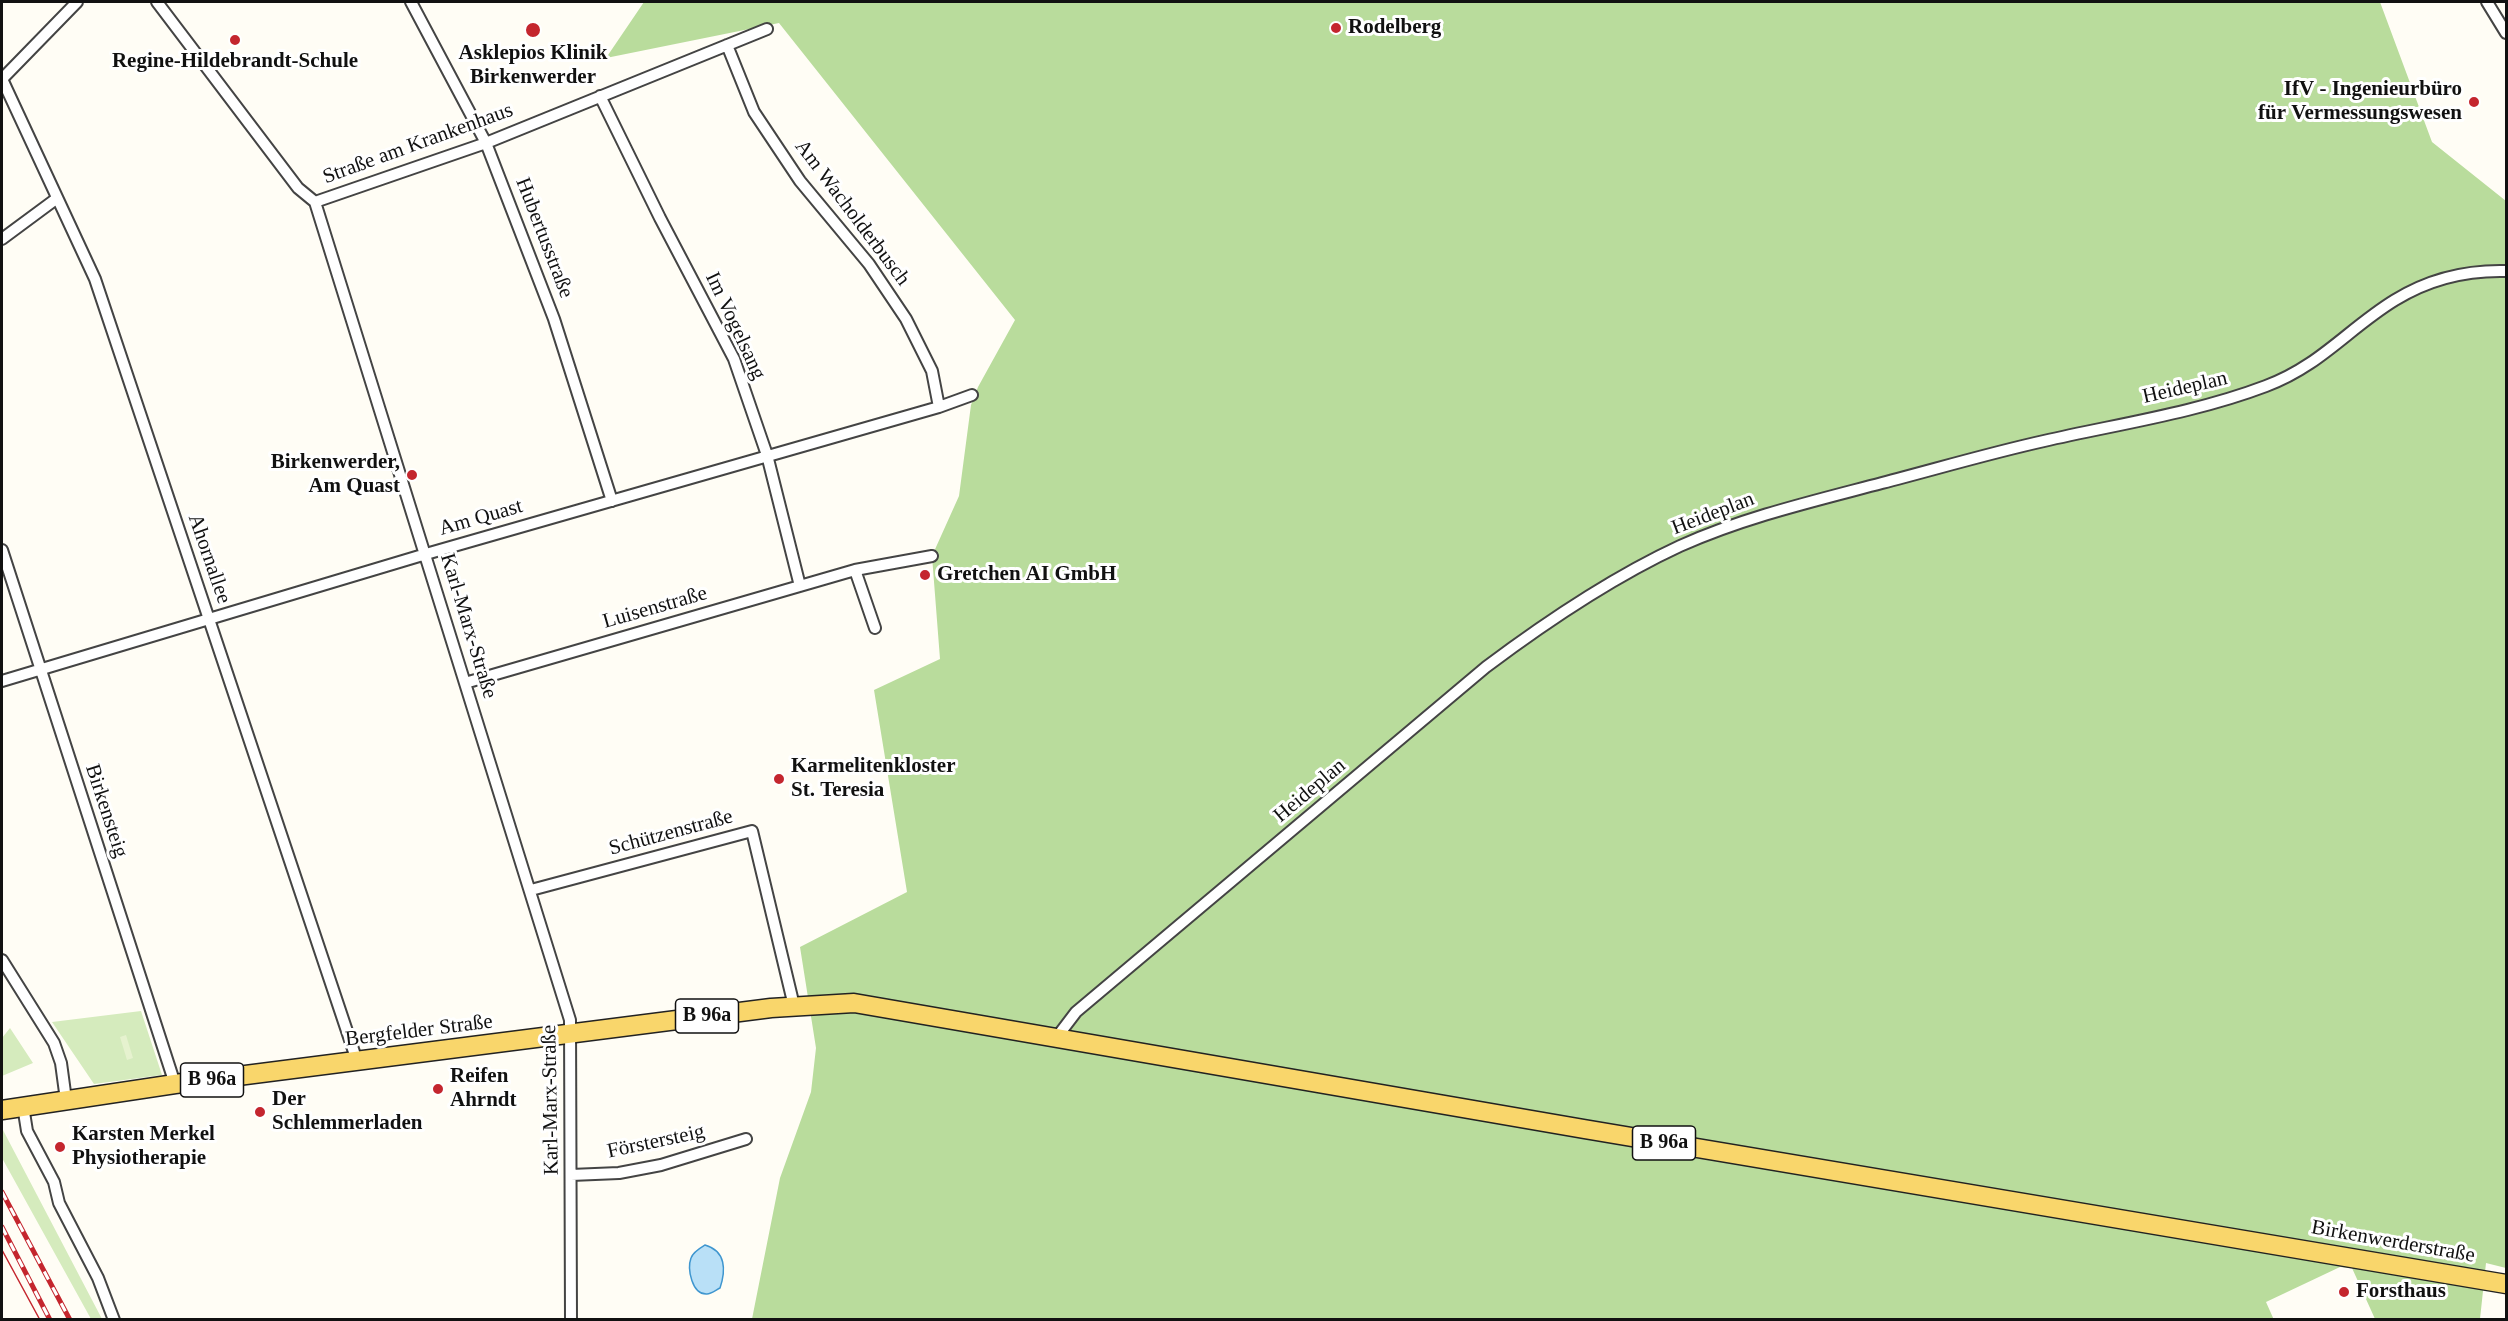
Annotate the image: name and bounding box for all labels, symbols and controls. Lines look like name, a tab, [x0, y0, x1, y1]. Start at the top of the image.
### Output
place label: Rodelberg	[1348, 15, 1441, 41]
marker: Asklepios Klinik Birkenwerder	[524, 21, 542, 39]
marker: Rodelberg	[1329, 21, 1343, 35]
marker: Regine-Hildebrandt-Schule	[228, 33, 242, 47]
place label: Asklepios Klinik Birkenwerder	[459, 41, 607, 91]
place label: Regine-Hildebrandt-Schule	[112, 49, 358, 75]
place label: IfV - Ingenieurbüro für Vermessungswesen	[2258, 77, 2462, 127]
marker: IfV - Ingenieurbüro für Vermessungswesen	[2467, 95, 2481, 109]
street label: Straße am Krankenhaus	[319, 98, 517, 190]
street label: Am Wacholderbusch	[789, 135, 915, 291]
street label: Hubertusstraße	[509, 174, 579, 302]
street label: Im Vogelsang	[699, 268, 771, 384]
street label: Heideplan	[2140, 366, 2230, 410]
place label: Birkenwerder, Am Quast	[271, 450, 400, 500]
marker: Birkenwerder, Am Quast	[405, 468, 419, 482]
street label: Heideplan	[1668, 487, 1758, 541]
street label: Am Quast	[436, 494, 526, 542]
street label: Ahornallee	[182, 511, 236, 607]
street label: Karl-Marx-Straße	[434, 550, 502, 702]
place label: Gretchen AI GmbH	[937, 562, 1116, 588]
marker: Gretchen AI GmbH	[918, 568, 932, 582]
street label: Luisenstraße	[600, 581, 710, 635]
place label: Karmelitenkloster St. Teresia	[791, 754, 955, 804]
street label: Heideplan	[1269, 754, 1351, 828]
street label: Birkensteig	[79, 761, 133, 861]
marker: Karmelitenkloster St. Teresia	[772, 772, 786, 786]
street label: Schützenstraße	[606, 804, 736, 862]
road number: B 96a	[676, 999, 738, 1033]
street label: Bergfelder Straße	[344, 1009, 494, 1053]
street label: Karl-Marx-Straße	[537, 1025, 565, 1175]
road number: B 96a	[180, 1063, 244, 1097]
place label: Reifen Ahrndt	[450, 1064, 517, 1114]
marker: Reifen Ahrndt	[431, 1082, 445, 1096]
place label: Der Schlemmerladen	[272, 1087, 422, 1137]
marker: Der Schlemmerladen	[253, 1105, 267, 1119]
street label: Förstersteig	[605, 1119, 707, 1165]
place label: Karsten Merkel Physiotherapie	[72, 1122, 215, 1172]
road number: B 96a	[1632, 1126, 1696, 1160]
marker: Karsten Merkel Physiotherapie	[53, 1140, 67, 1154]
street label: Birkenwerderstraße	[2309, 1215, 2477, 1269]
place label: Forsthaus	[2356, 1279, 2446, 1305]
marker: Forsthaus	[2337, 1285, 2351, 1299]

